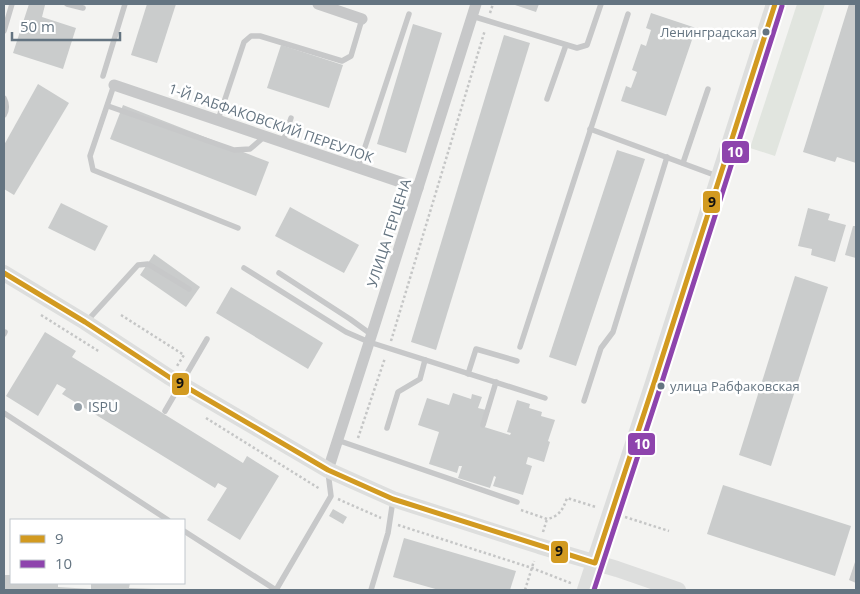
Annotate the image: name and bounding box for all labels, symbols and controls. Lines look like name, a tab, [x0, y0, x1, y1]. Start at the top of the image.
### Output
scale bar	[12, 10, 120, 42]
text: 50 m	[20, 16, 55, 36]
place label: Ленинградская	[660, 23, 757, 41]
marker: Ленинградская	[761, 27, 771, 37]
street label: 1-Й РАБФАКОВСКИЙ ПЕРЕУЛОК	[166, 78, 377, 167]
line badge: 10	[721, 140, 750, 164]
text: 10	[727, 142, 743, 161]
street label: УЛИЦА ГЕРЦЕНА	[362, 176, 415, 289]
line badge: 9	[702, 190, 721, 214]
text: 9	[708, 192, 716, 211]
line badge: 9	[171, 372, 190, 396]
text: 9	[176, 373, 184, 392]
place label: улица Рабфаковская	[670, 377, 800, 395]
marker: улица Рабфаковская	[656, 381, 666, 391]
place label: ISPU	[88, 397, 118, 416]
marker: ISPU	[72, 401, 84, 413]
line badge: 10	[627, 432, 656, 456]
text: 10	[634, 434, 650, 453]
legend	[10, 519, 185, 584]
text: 9	[55, 528, 64, 548]
line badge: 9	[550, 540, 569, 564]
text: 9	[555, 541, 563, 560]
text: 10	[55, 553, 72, 573]

